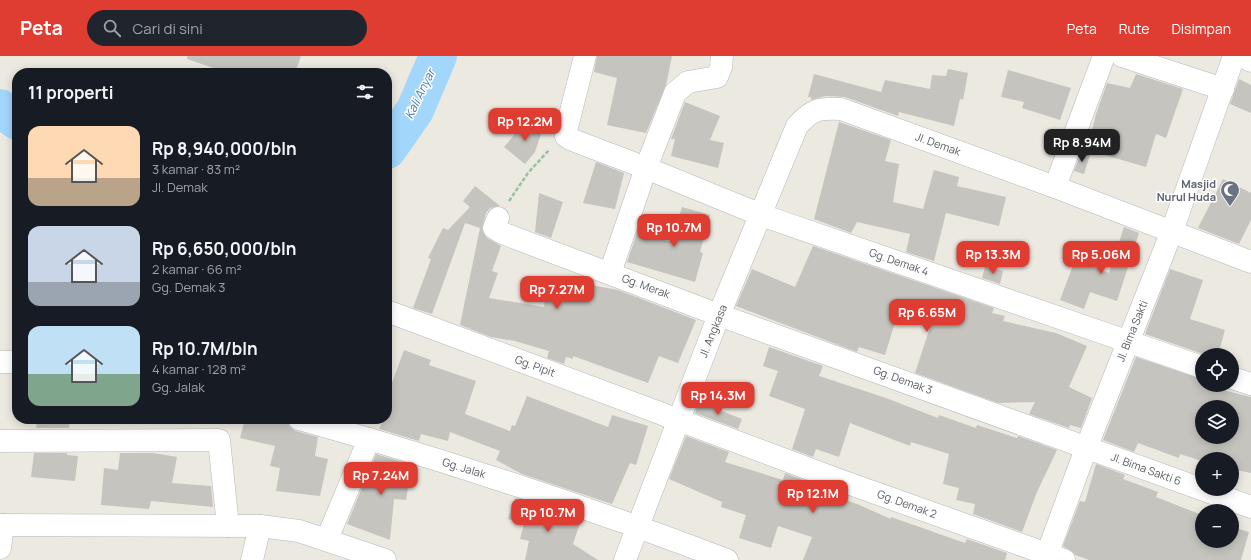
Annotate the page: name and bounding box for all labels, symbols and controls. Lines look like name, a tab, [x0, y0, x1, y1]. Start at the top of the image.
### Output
search box	[87, 10, 367, 46]
text: Peta	[20, 15, 63, 41]
icon: search	[101, 17, 123, 39]
text: Cari di sini	[133, 18, 203, 39]
text: Peta	[1067, 19, 1097, 38]
text: Rute	[1119, 19, 1149, 38]
text: Disimpan	[1171, 19, 1231, 38]
water label: Kali Anyar	[400, 65, 440, 121]
text: 11 properti	[28, 81, 114, 104]
icon: filters	[354, 81, 376, 103]
pin: Rp 12.2M	[484, 108, 566, 142]
text: Rp 12.2M	[497, 112, 553, 130]
street label: Jl. Demak	[913, 128, 963, 159]
pin: Rp 8.94M	[1041, 129, 1123, 163]
text: Rp 8.94M	[1053, 133, 1111, 151]
text: Rp 8,940,000/bln	[152, 137, 297, 160]
icon: home	[60, 142, 108, 190]
text: 3 kamar · 83 m²	[152, 160, 240, 178]
place label: Masjid Nurul Huda	[1157, 176, 1216, 204]
text: Jl. Demak	[152, 178, 208, 196]
mosque icon: Masjid Nurul Huda	[1219, 179, 1241, 207]
pin: Rp 10.7M	[633, 214, 715, 248]
text: Rp 10.7M	[646, 218, 702, 236]
text: Rp 6,650,000/bln	[152, 237, 297, 260]
pin: Rp 13.3M	[952, 241, 1034, 275]
pin: Rp 5.06M	[1060, 241, 1142, 275]
icon: home	[60, 242, 108, 290]
street label: Gg. Demak 4	[867, 244, 931, 279]
text: Rp 13.3M	[965, 245, 1021, 263]
text: Rp 5.06M	[1072, 245, 1130, 263]
text: 2 kamar · 66 m²	[152, 260, 242, 278]
street label: Gg. Merak	[620, 270, 673, 301]
pin: Rp 7.27M	[516, 276, 598, 310]
text: Gg. Demak 3	[152, 278, 225, 296]
text: Rp 7.27M	[529, 280, 585, 298]
street label: Jl. Bima Sakti	[1112, 298, 1151, 364]
pin: Rp 6.65M	[886, 299, 968, 333]
street label: Jl. Angkasa	[695, 302, 730, 360]
text: Rp 6.65M	[898, 303, 956, 321]
text: Rp 10.7M/bln	[152, 337, 258, 360]
icon: home	[60, 342, 108, 390]
map controls	[1195, 348, 1239, 548]
button: locate	[1195, 348, 1239, 392]
street label: Gg. Pipit	[513, 351, 557, 380]
text: 4 kamar · 128 m²	[152, 360, 246, 378]
street label: Gg. Demak 3	[871, 362, 935, 397]
text: Gg. Jalak	[152, 378, 205, 396]
pin: Rp 14.3M	[677, 382, 759, 416]
text: Rp 14.3M	[690, 386, 746, 404]
button: layers	[1195, 400, 1239, 444]
street label: Jl. Bima Sakti 6	[1109, 449, 1184, 488]
button: +	[1195, 452, 1239, 496]
street label: Gg. Jalak	[441, 454, 488, 481]
pin: Rp 7.24M	[340, 462, 422, 496]
text: Rp 7.24M	[353, 466, 409, 484]
pin: Rp 12.1M	[772, 480, 854, 514]
text: Rp 12.1M	[787, 484, 839, 502]
street label: Gg. Demak 2	[875, 486, 939, 521]
pin: Rp 10.7M	[507, 499, 589, 533]
text: Rp 10.7M	[520, 503, 576, 521]
button: −	[1195, 504, 1239, 548]

